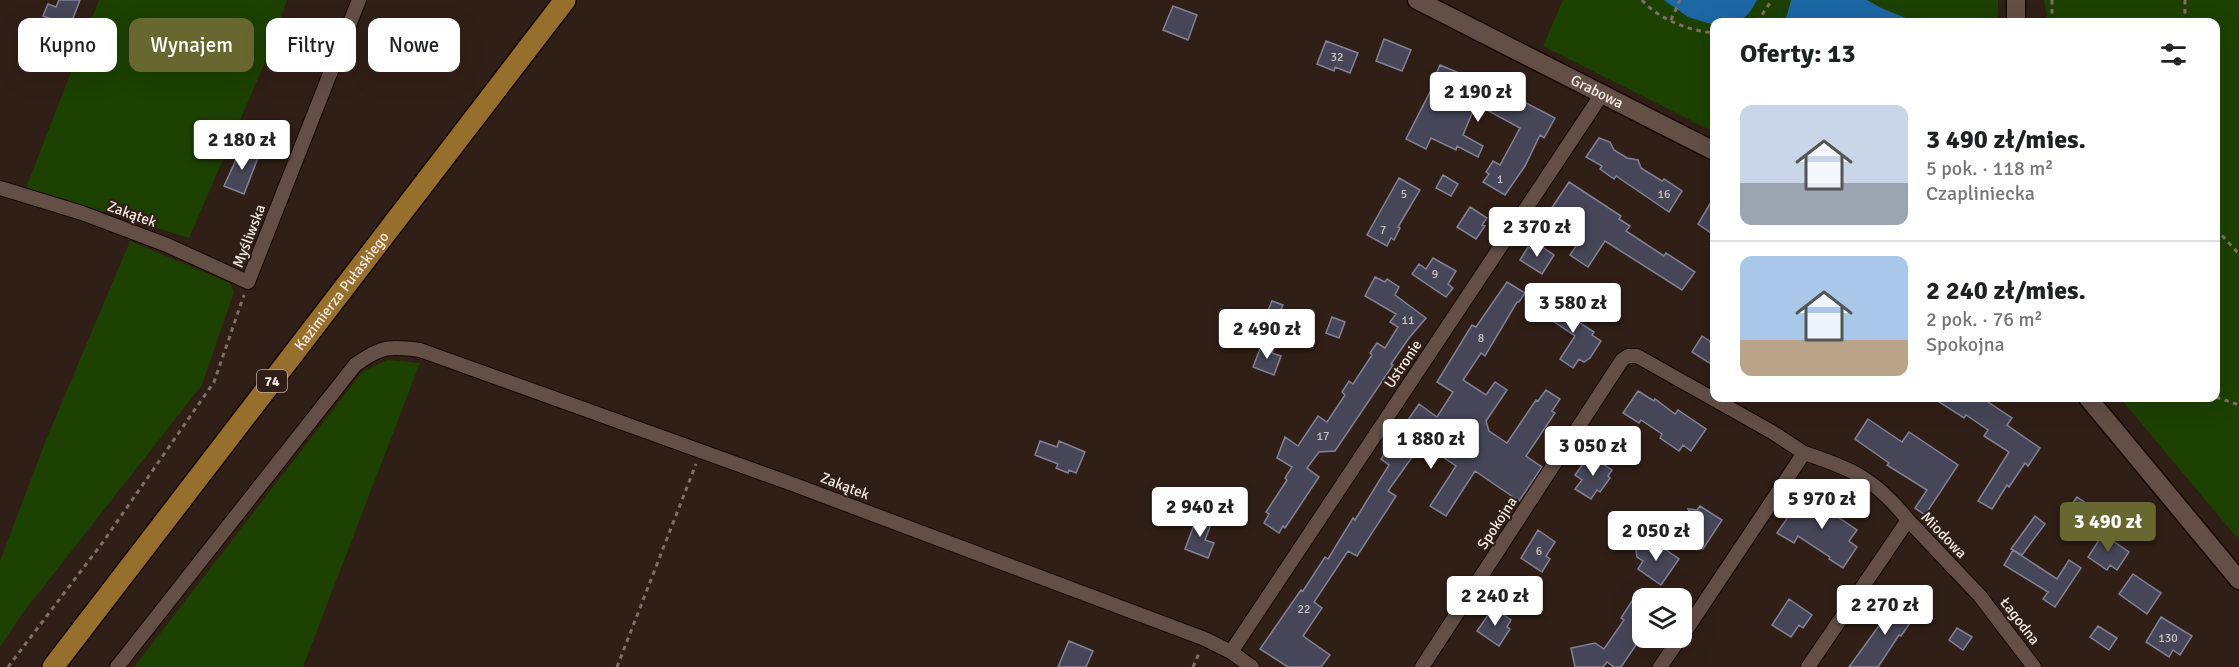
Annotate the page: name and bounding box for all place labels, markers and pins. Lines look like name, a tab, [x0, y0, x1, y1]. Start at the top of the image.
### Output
pin: 2 190 zł	[1416, 72, 1540, 123]
pin: 2 180 zł	[180, 120, 304, 171]
pin: 2 370 zł	[1475, 207, 1599, 258]
pin: 3 580 zł	[1511, 283, 1635, 334]
pin: 2 490 zł	[1205, 309, 1329, 360]
pin: 1 880 zł	[1369, 419, 1493, 470]
pin: 3 050 zł	[1531, 426, 1655, 477]
pin: 5 970 zł	[1760, 479, 1884, 530]
pin: 2 940 zł	[1138, 487, 1262, 538]
pin: 3 490 zł	[2046, 502, 2170, 553]
pin: 2 050 zł	[1594, 511, 1718, 562]
pin: 2 240 zł	[1433, 576, 1557, 627]
pin: 2 270 zł	[1823, 585, 1947, 636]

